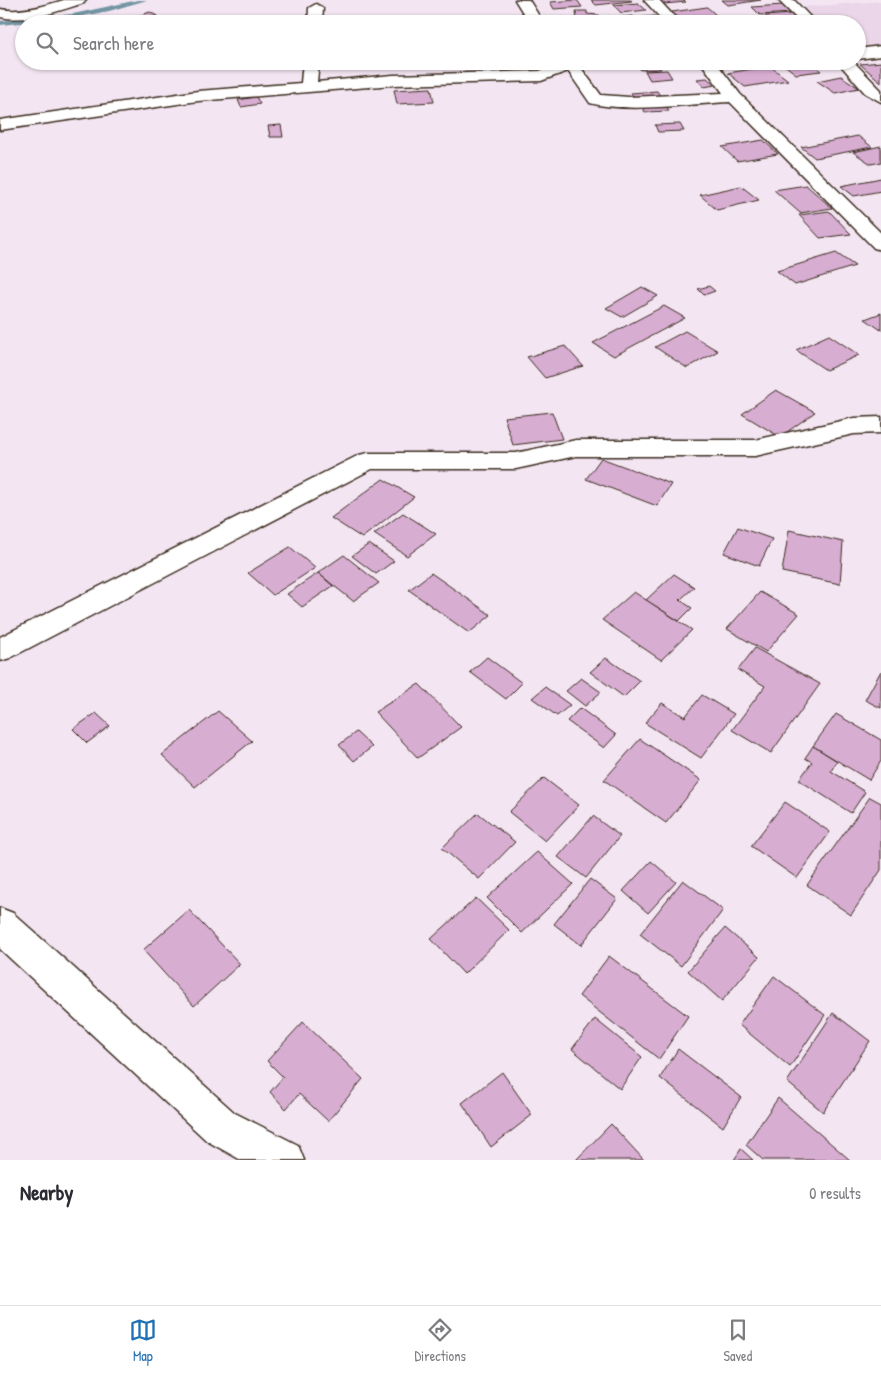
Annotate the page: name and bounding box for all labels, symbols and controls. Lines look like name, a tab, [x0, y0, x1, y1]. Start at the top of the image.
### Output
search box	[15, 15, 866, 70]
icon: search	[33, 29, 61, 57]
text: Search here	[73, 30, 154, 56]
text: Nearby	[20, 1178, 73, 1207]
text: 0 results	[809, 1182, 861, 1204]
tab: Map	[129, 1316, 157, 1365]
tab: Directions	[414, 1316, 466, 1365]
tab: Saved	[724, 1316, 752, 1365]

